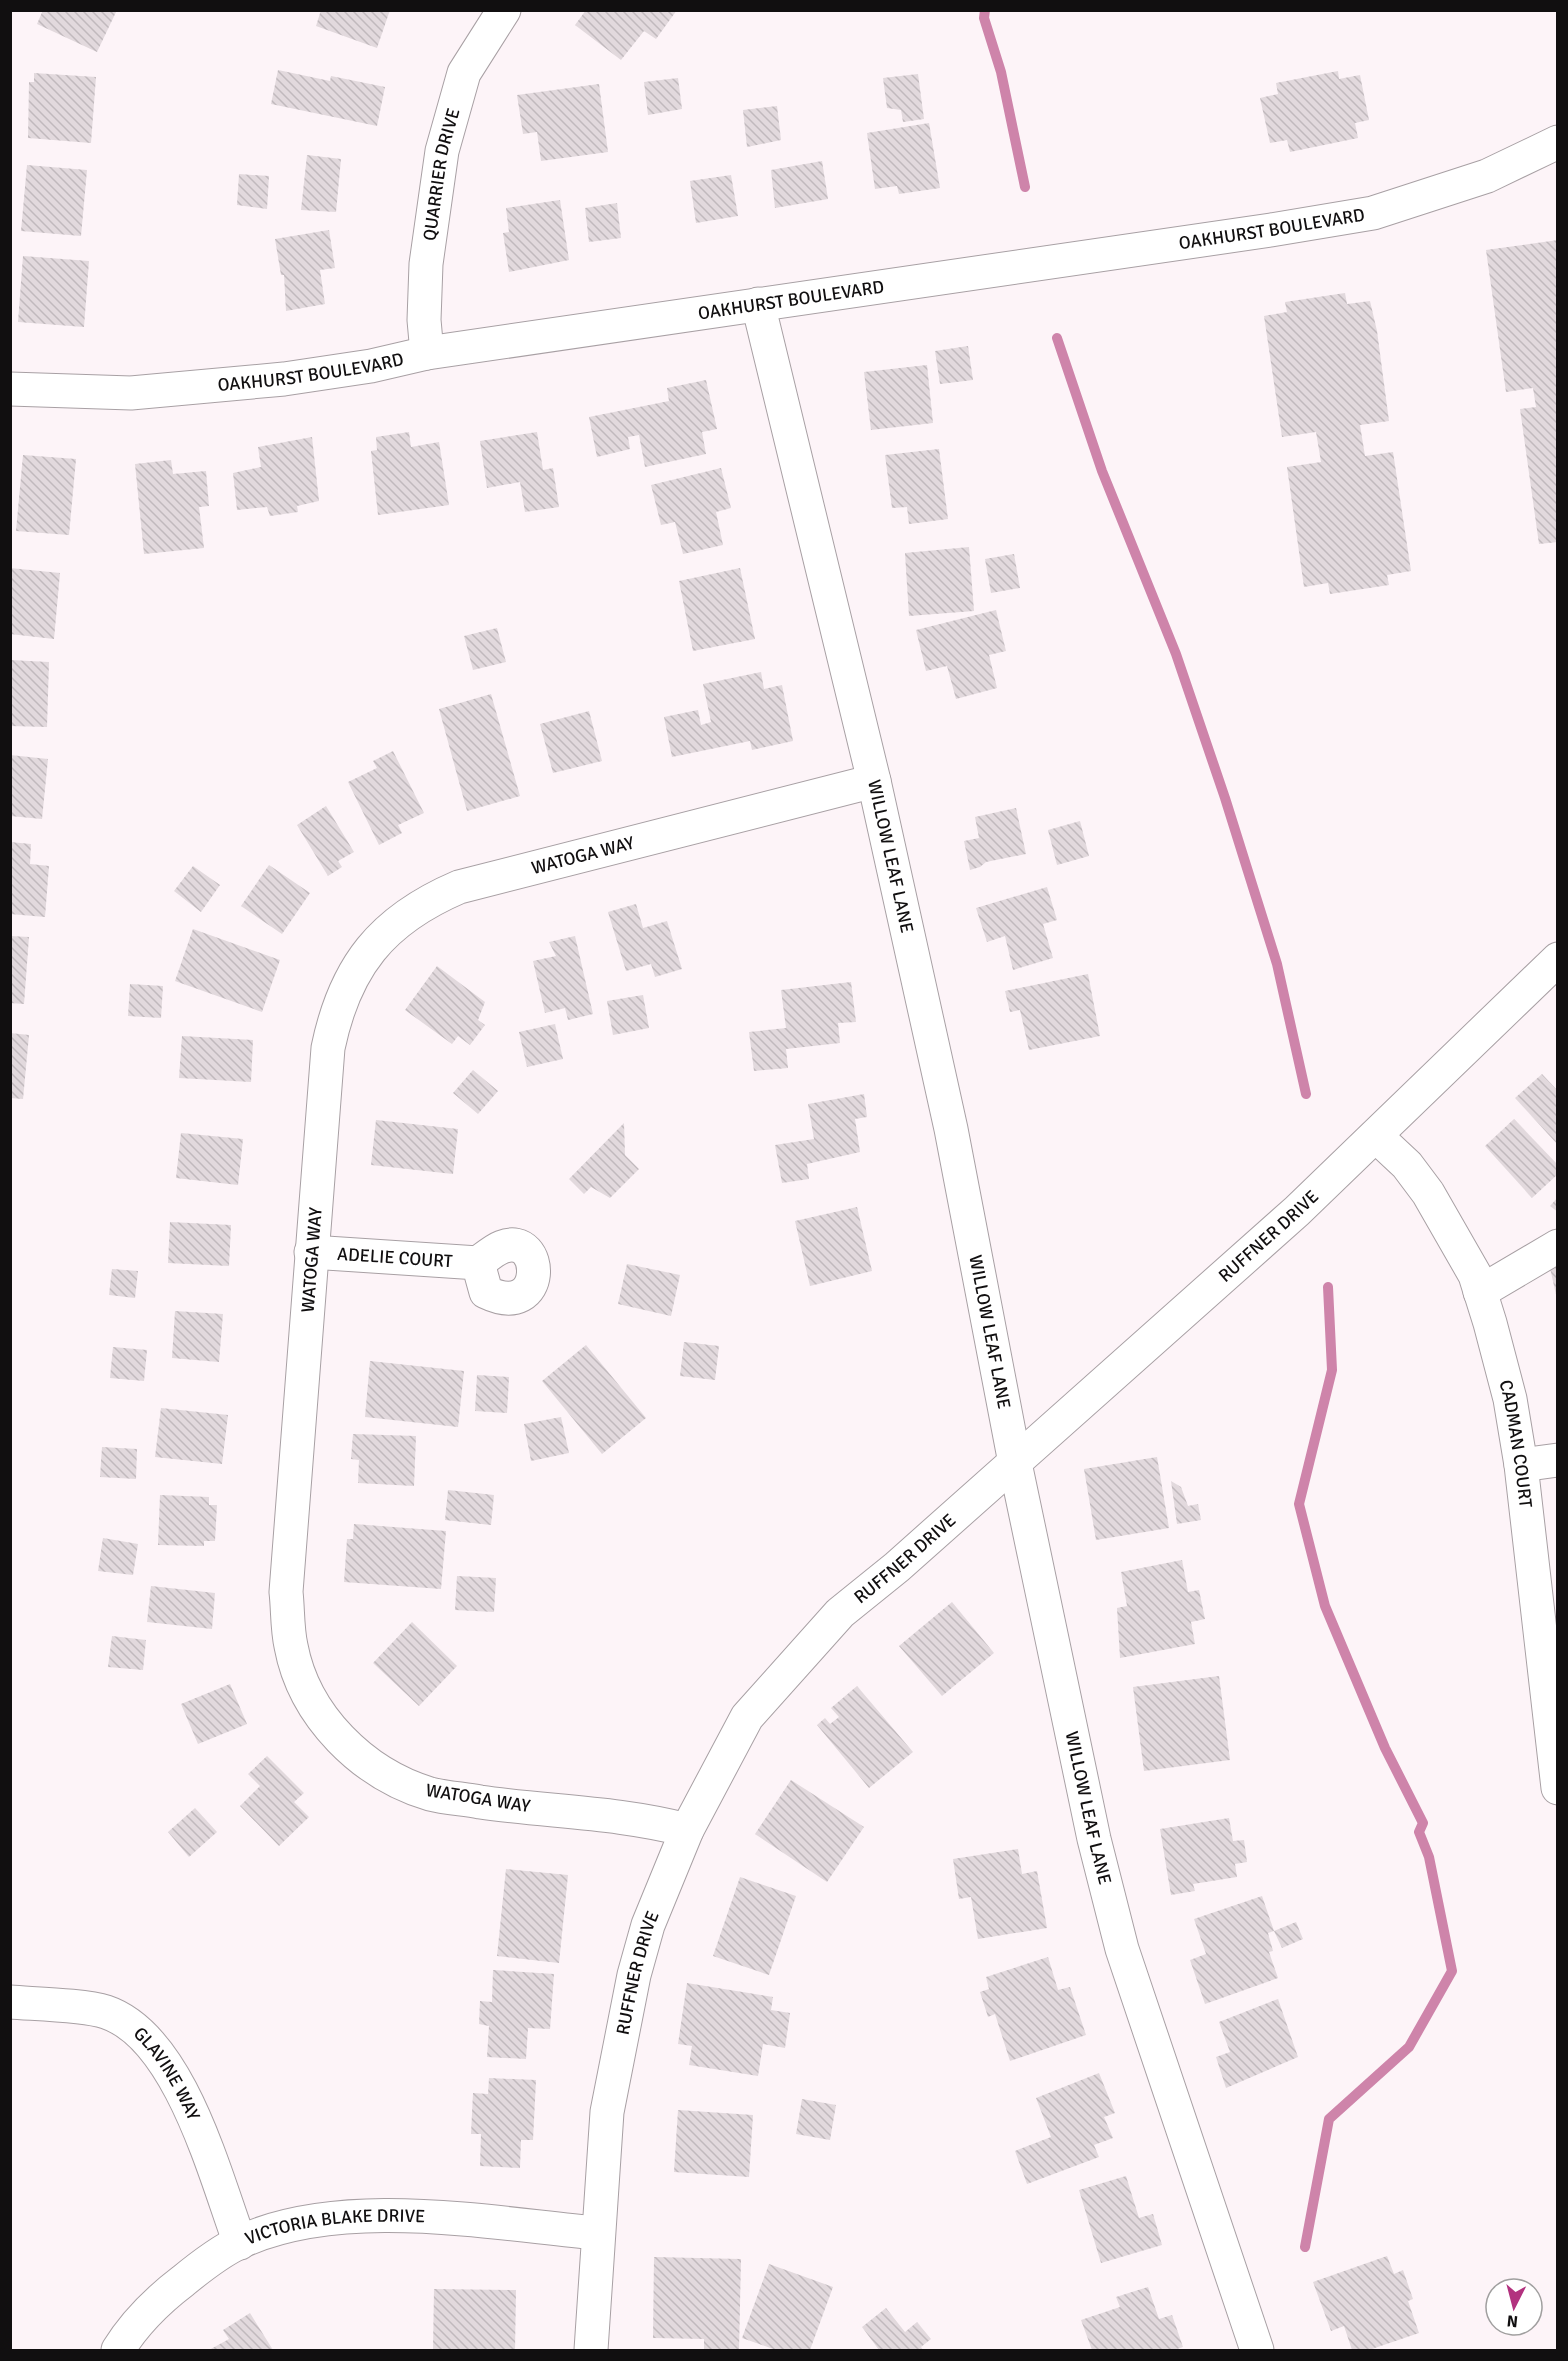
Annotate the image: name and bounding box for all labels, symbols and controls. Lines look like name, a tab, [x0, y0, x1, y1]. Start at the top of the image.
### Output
street label: QUARRIER DRIVE	[418, 106, 465, 242]
street label: OAKHURST BOULEVARD	[1177, 204, 1366, 254]
street label: OAKHURST BOULEVARD	[696, 276, 885, 324]
street label: OAKHURST BOULEVARD	[217, 348, 406, 396]
street label: WILLOW LEAF LANE	[863, 778, 918, 935]
street label: WATOGA WAY	[529, 832, 637, 879]
street label: RUFFNER DRIVE	[1214, 1185, 1323, 1287]
street label: WATOGA WAY	[297, 1207, 327, 1313]
street label: ADELIE COURT	[336, 1243, 453, 1272]
street label: WILLOW LEAF LANE	[964, 1253, 1015, 1411]
street label: CADMAN COURT	[1494, 1377, 1537, 1509]
street label: RUFFNER DRIVE	[850, 1509, 960, 1608]
street label: WILLOW LEAF LANE	[1061, 1729, 1116, 1887]
street label: WATOGA WAY	[424, 1779, 532, 1817]
street label: RUFFNER DRIVE	[611, 1908, 664, 2037]
street label: GLAVINE WAY	[129, 2022, 205, 2124]
street label: VICTORIA BLAKE DRIVE	[242, 2205, 426, 2250]
north arrow	[1484, 2277, 1544, 2337]
text: N	[1506, 2310, 1519, 2331]

